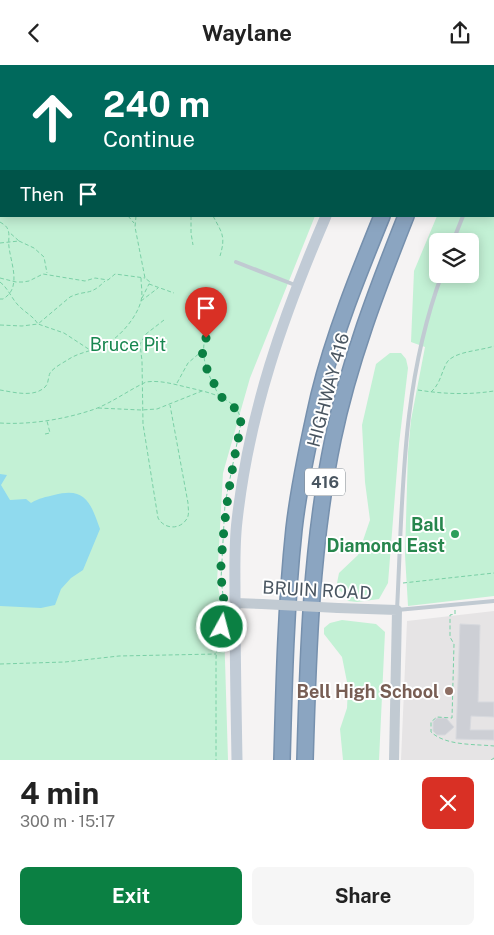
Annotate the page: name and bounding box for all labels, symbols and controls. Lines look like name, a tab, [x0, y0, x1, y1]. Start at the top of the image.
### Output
icon: back	[20, 19, 48, 47]
icon: share	[446, 19, 474, 47]
text: Waylane	[202, 20, 292, 46]
text: 240 m	[103, 84, 210, 125]
icon: ahead	[20, 85, 85, 150]
text: Continue	[103, 126, 195, 152]
icon: arrive	[74, 180, 102, 208]
text: Then	[20, 183, 64, 205]
map controls	[429, 233, 479, 283]
button: layers	[429, 233, 479, 283]
pin	[185, 287, 227, 338]
icon: arrive	[192, 294, 220, 322]
street label: HIGHWAY 416	[303, 331, 353, 449]
park label: Bruce Pit	[90, 334, 166, 355]
road number: 416	[305, 469, 345, 496]
place label: Ball Diamond East	[326, 514, 445, 556]
marker: Ball Diamond East	[449, 528, 461, 540]
street label: BRUIN ROAD	[262, 577, 372, 603]
position arrow	[195, 600, 247, 652]
place label: Bell High School	[296, 681, 439, 702]
marker: Bell High School	[443, 685, 455, 697]
text: 4 min	[20, 775, 99, 811]
button: close	[422, 777, 474, 829]
text: 300 m · 15:17	[20, 812, 115, 831]
button: Exit	[20, 867, 242, 925]
button: Share	[252, 867, 474, 925]

